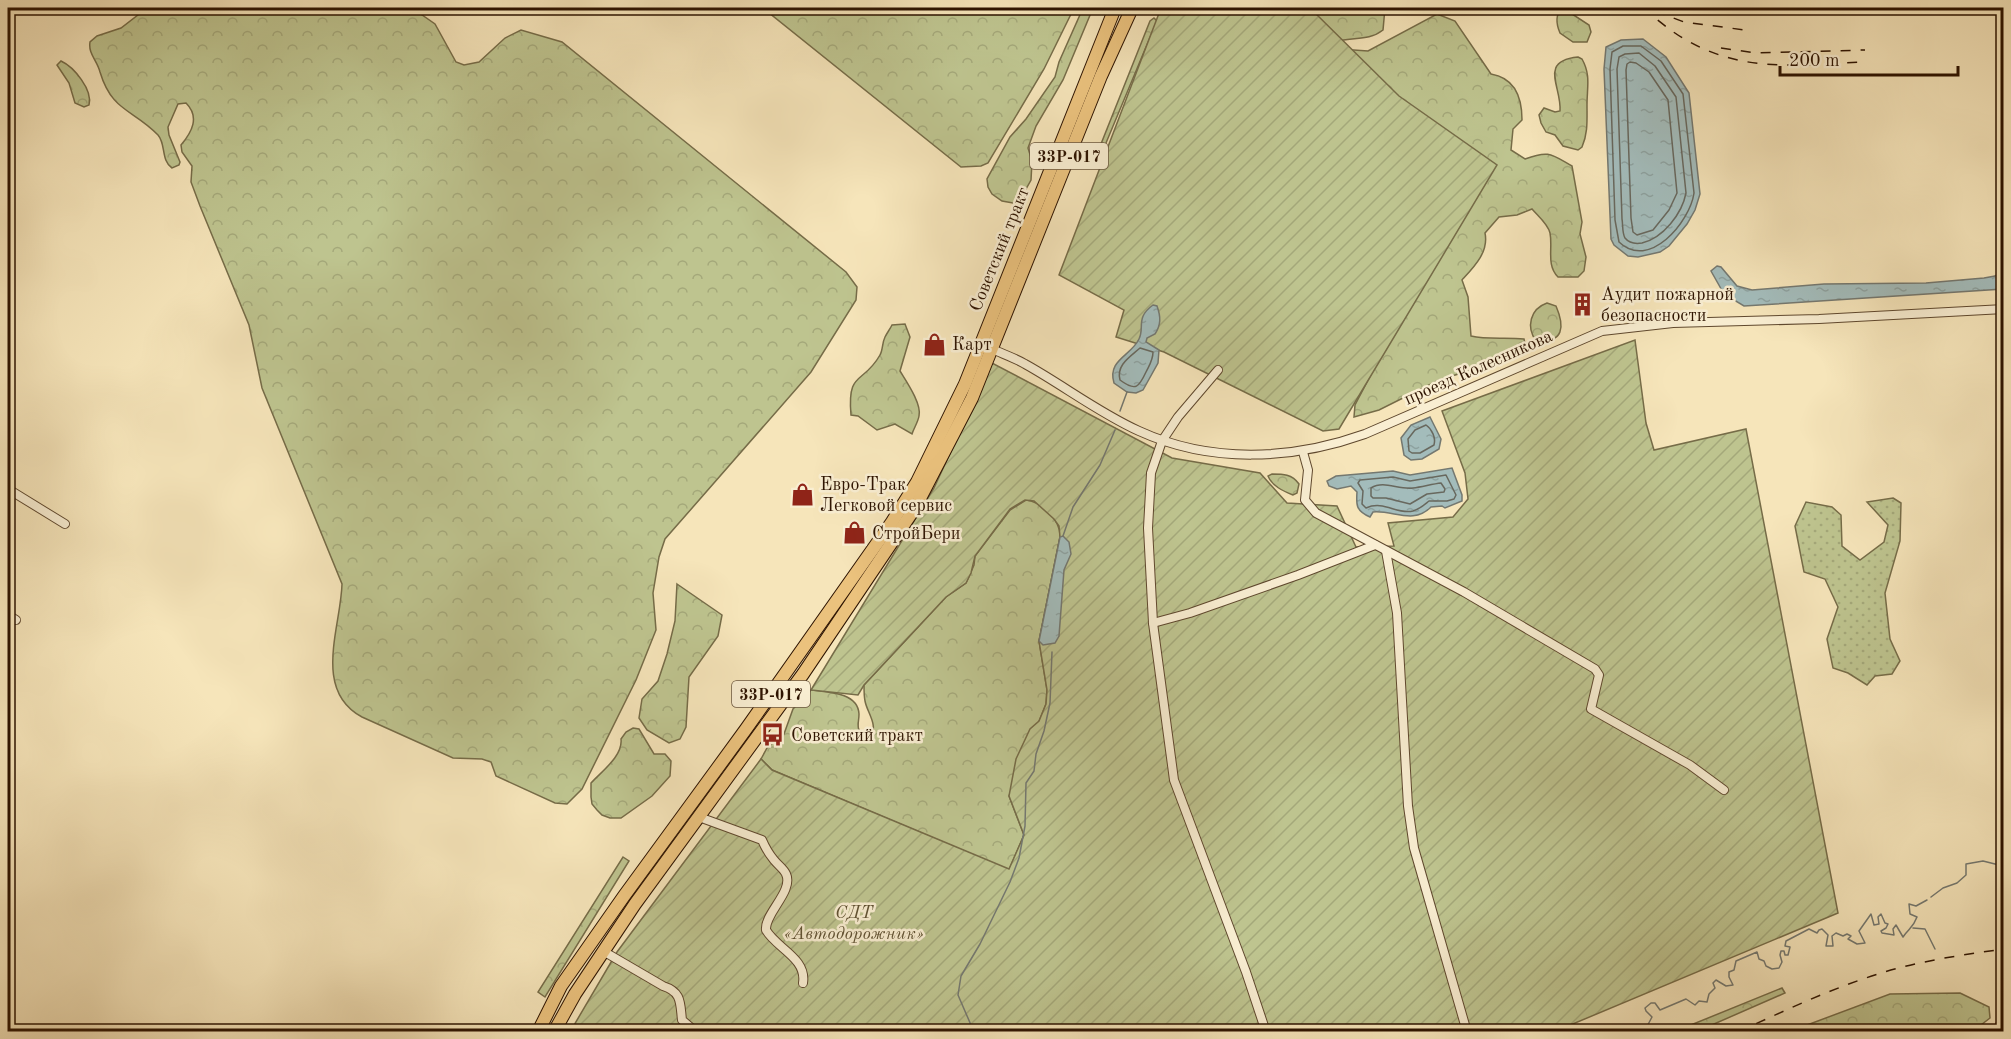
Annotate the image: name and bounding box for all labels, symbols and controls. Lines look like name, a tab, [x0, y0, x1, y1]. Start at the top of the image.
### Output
scale bar	[1780, 39, 1958, 77]
text: 200 m	[1789, 52, 1840, 70]
road number: 33Р-017	[1030, 143, 1108, 169]
street label: Советский тракт	[967, 185, 1033, 314]
place label: Аудит пожарной безопасности	[1601, 286, 1734, 325]
building icon: Аудит пожарной безопасности	[1570, 291, 1596, 317]
street label: проезд Колесникова	[1402, 327, 1555, 409]
shop icon: Карт	[921, 331, 947, 357]
place label: Карт	[952, 336, 992, 354]
place label: Евро-Трак Легковой сервис	[820, 476, 952, 515]
shop icon: Евро-Трак Легковой сервис	[789, 481, 815, 507]
shop icon: СтройБери	[841, 520, 867, 546]
place label: СтройБери	[872, 525, 961, 543]
road number: 33Р-017	[732, 681, 810, 707]
bus stop icon: Советский тракт	[760, 722, 786, 748]
place label: Советский тракт	[791, 727, 923, 745]
park label: СДТ «Автодорожник»	[784, 904, 924, 943]

